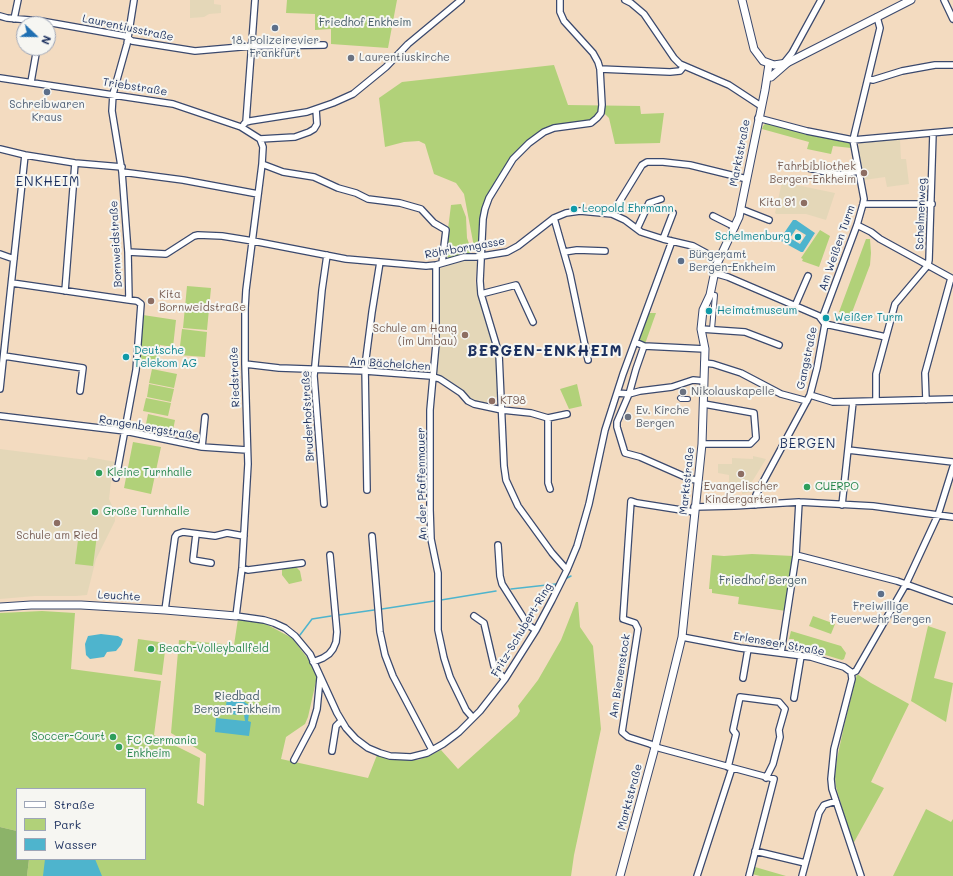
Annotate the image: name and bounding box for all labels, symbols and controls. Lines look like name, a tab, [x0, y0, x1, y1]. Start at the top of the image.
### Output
street label: Laurentiusstraße	[81, 12, 175, 44]
north arrow	[16, 16, 56, 56]
park label: Friedhof Enkheim	[319, 16, 411, 30]
marker: 18. Polizeirevier Frankfurt	[270, 23, 280, 33]
text: N	[38, 34, 55, 47]
place label: 18. Polizeirevier Frankfurt	[231, 34, 319, 60]
place label: Laurentiuskirche	[359, 51, 450, 65]
marker: Laurentiuskirche	[346, 53, 356, 63]
street label: Triebstraße	[102, 75, 168, 99]
marker: Schreibwaren Kraus	[42, 87, 52, 97]
place label: Schreibwaren Kraus	[9, 98, 85, 124]
street label: Marktstraße	[727, 118, 753, 188]
place label: Fahrbibliothek Bergen-Enkheim	[770, 160, 856, 186]
marker: Fahrbibliothek Bergen-Enkheim	[859, 168, 869, 178]
district label: ENKHEIM	[16, 174, 80, 190]
street label: Schelmenweg	[913, 178, 929, 250]
place label: Kita 91	[759, 196, 796, 210]
marker: Kita 91	[799, 198, 809, 208]
street label: Bornweidstraße	[107, 200, 125, 288]
place label: Leopold Ehrmann	[582, 202, 674, 216]
marker: Leopold Ehrmann	[569, 204, 579, 214]
street label: Am Weißen Turm	[816, 204, 858, 292]
place label: Schelmenburg	[715, 230, 790, 244]
marker: Schelmenburg	[793, 232, 803, 242]
street label: Röhrborngasse	[424, 234, 506, 262]
place label: Bürgeramt Bergen-Enkheim	[689, 248, 775, 274]
marker: Bürgeramt Bergen-Enkheim	[676, 256, 686, 266]
place label: Kita Bornweidstraße	[159, 288, 246, 314]
marker: Kita Bornweidstraße	[146, 296, 156, 306]
place label: Heimatmuseum	[717, 304, 797, 318]
marker: Heimatmuseum	[704, 306, 714, 316]
place label: Weißer Turm	[834, 311, 903, 325]
marker: Weißer Turm	[821, 313, 831, 323]
place label: Schule am Hang (im Umbau)	[373, 322, 457, 348]
street label: Gangstraße	[794, 325, 820, 391]
marker: Schule am Hang (im Umbau)	[460, 330, 470, 340]
district label: BERGEN-ENKHEIM	[467, 342, 623, 360]
place label: Deutsche Telekom AG	[134, 344, 197, 370]
street label: Riedstraße	[227, 347, 243, 407]
marker: Deutsche Telekom AG	[121, 352, 131, 362]
street label: Am Bächelchen	[349, 355, 431, 373]
street label: Bruderhofstraße	[299, 370, 317, 462]
place label: Nikolauskapelle	[691, 385, 774, 399]
marker: Nikolauskapelle	[678, 387, 688, 397]
place label: KT98	[500, 394, 526, 408]
marker: KT98	[487, 396, 497, 406]
place label: Ev. Kirche Bergen	[636, 404, 689, 430]
marker: Ev. Kirche Bergen	[623, 412, 633, 422]
street label: Rangenbergstraße	[98, 413, 200, 443]
street label: An der Pfaffenmauer	[414, 427, 430, 541]
district label: BERGEN	[780, 436, 836, 452]
street label: Marktstraße	[677, 446, 697, 516]
place label: Kleine Turnhalle	[107, 466, 192, 480]
marker: Kleine Turnhalle	[94, 468, 104, 478]
marker: Evangelischer Kindergarten	[736, 469, 746, 479]
place label: Evangelischer Kindergarten	[704, 480, 778, 506]
place label: CUERPO	[815, 480, 859, 494]
marker: CUERPO	[802, 482, 812, 492]
place label: Große Turnhalle	[103, 505, 190, 519]
marker: Große Turnhalle	[90, 507, 100, 517]
marker: Schule am Ried	[52, 518, 62, 528]
place label: Schule am Ried	[16, 529, 98, 543]
park label: Friedhof Bergen	[719, 574, 807, 588]
street label: Fritz-Schubert-Ring	[489, 581, 555, 679]
street label: Leuchte	[97, 588, 141, 604]
marker: Freiwillige Feuerwehr Bergen	[876, 589, 886, 599]
place label: Freiwillige Feuerwehr Bergen	[831, 600, 931, 626]
street label: Erlenseer Straße	[732, 629, 826, 659]
street label: Am Bienenstock	[607, 633, 633, 719]
place label: Beach-Volleyballfeld	[159, 642, 269, 656]
marker: Beach-Volleyballfeld	[146, 644, 156, 654]
park label: Riedbad Bergen-Enkheim	[194, 690, 280, 716]
place label: Soccer-Court	[32, 730, 105, 744]
marker: Soccer-Court	[108, 732, 118, 742]
place label: FC Germania Enkheim	[127, 734, 197, 760]
marker: FC Germania Enkheim	[114, 742, 124, 752]
street label: Marktstraße	[615, 762, 645, 832]
legend	[16, 788, 146, 860]
text: Straße	[54, 796, 95, 812]
text: Park	[54, 816, 81, 832]
text: Wasser	[54, 836, 97, 852]

